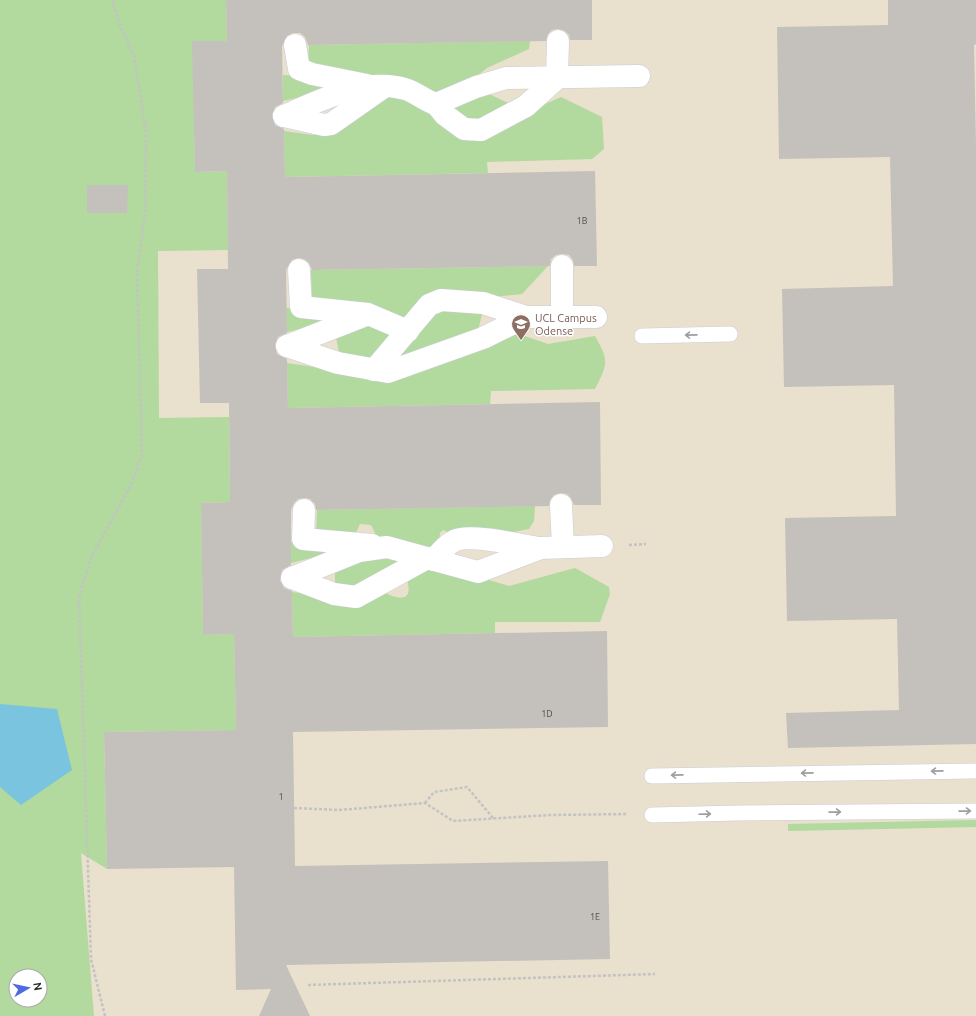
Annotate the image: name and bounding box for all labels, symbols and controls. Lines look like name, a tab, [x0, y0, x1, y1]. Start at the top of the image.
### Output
house number: 1B	[577, 216, 588, 226]
place label: UCL Campus Odense	[535, 312, 597, 337]
school or university icon: UCL Campus Odense	[510, 313, 532, 341]
one-way arrow	[685, 331, 698, 338]
house number: 1D	[541, 709, 553, 719]
one-way arrow	[931, 767, 944, 775]
one-way arrow	[801, 769, 814, 777]
one-way arrow	[671, 771, 684, 779]
house number: 1	[278, 792, 284, 802]
one-way arrow	[958, 807, 971, 815]
one-way arrow	[828, 808, 841, 816]
one-way arrow	[698, 810, 711, 818]
house number: 1E	[590, 912, 600, 922]
north arrow	[8, 968, 48, 1008]
text: N	[31, 981, 44, 991]

